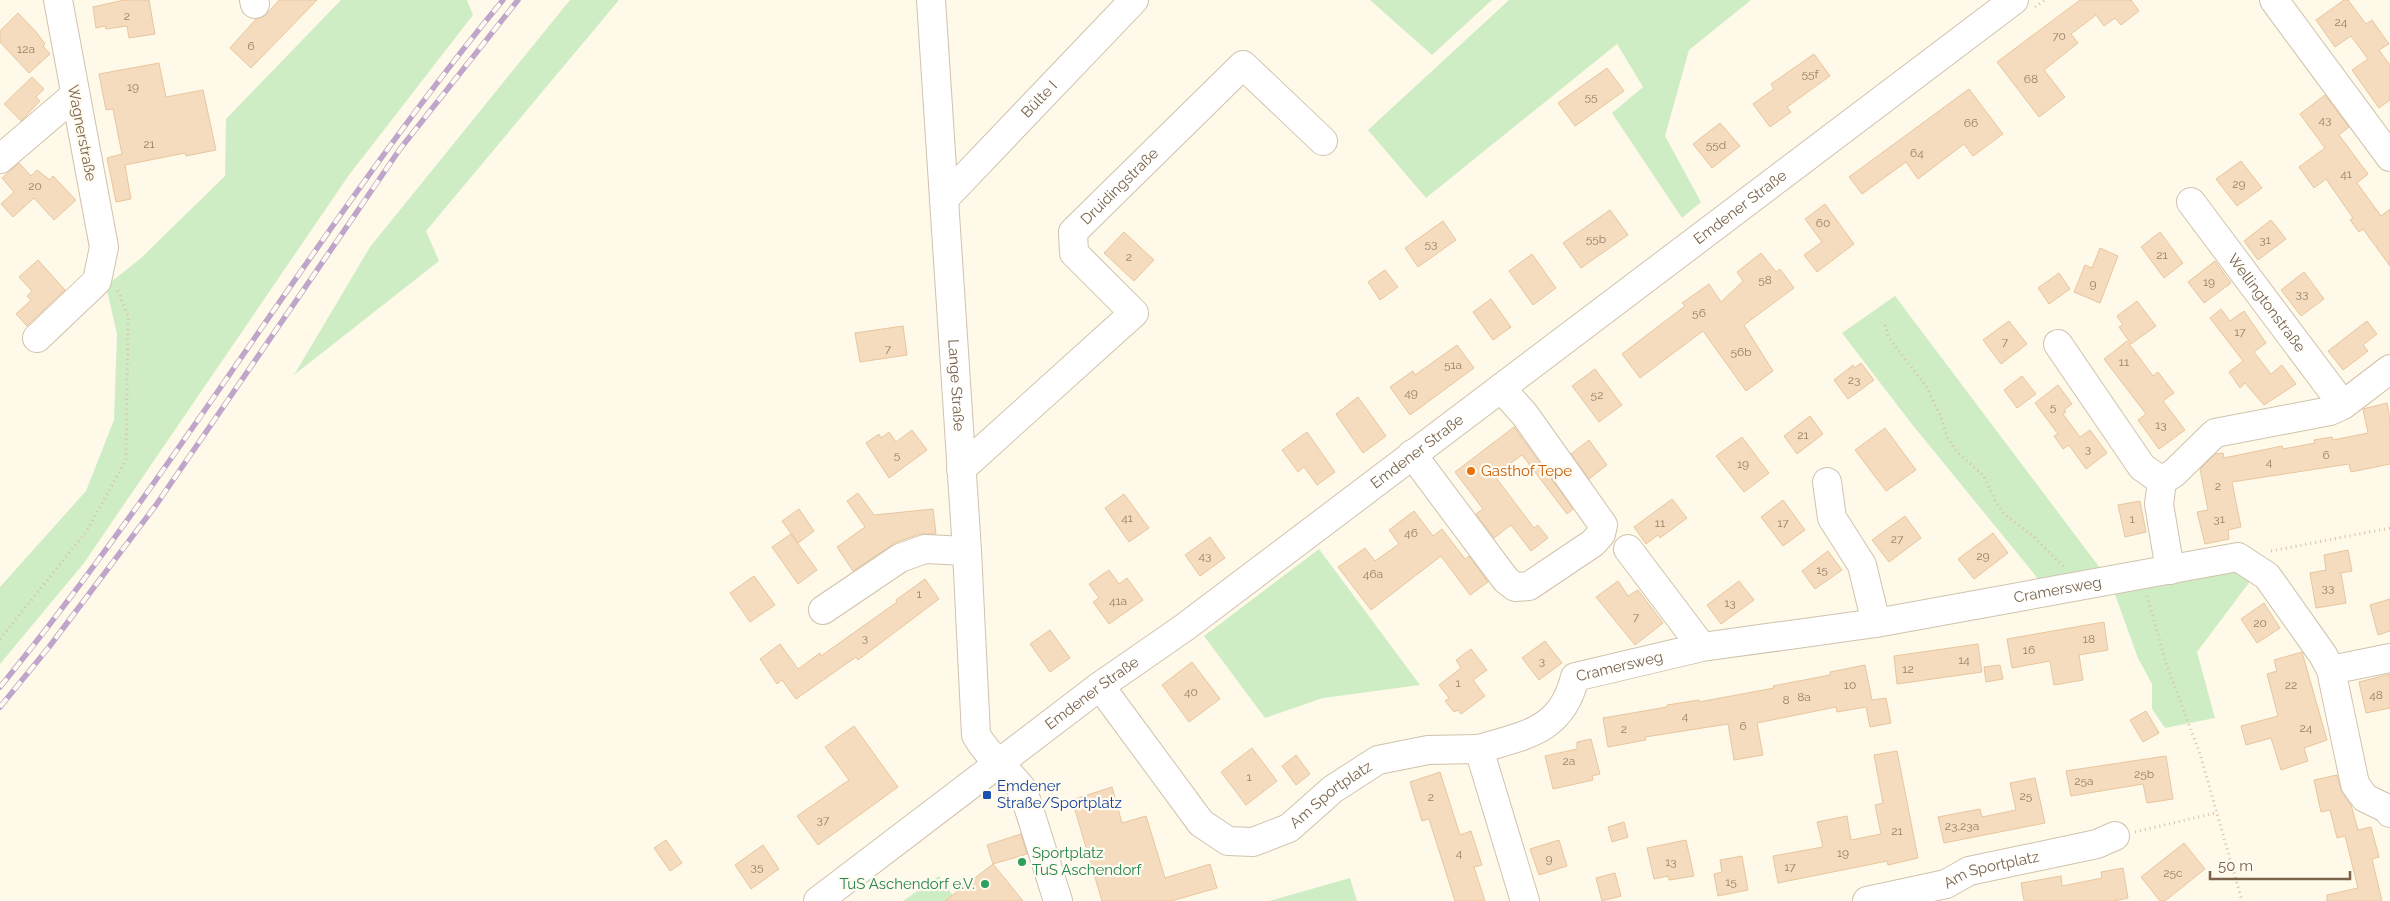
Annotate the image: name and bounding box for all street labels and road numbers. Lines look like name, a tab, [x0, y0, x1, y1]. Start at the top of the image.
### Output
street label: Bülte I	[1017, 77, 1061, 121]
street label: Wagnerstraße	[64, 83, 100, 183]
street label: Druidingstraße	[1077, 144, 1162, 228]
street label: Emdener Straße	[1690, 166, 1790, 248]
street label: Wellingtonstraße	[2224, 250, 2309, 356]
street label: Lange Straße	[944, 339, 968, 432]
street label: Emdener Straße	[1367, 410, 1467, 492]
street label: Cramersweg	[2012, 573, 2103, 607]
street label: Cramersweg	[1574, 648, 1665, 685]
street label: Emdener Straße	[1042, 653, 1143, 733]
street label: Am Sportplatz	[1286, 757, 1375, 832]
street label: Am Sportplatz	[1940, 847, 2041, 893]

